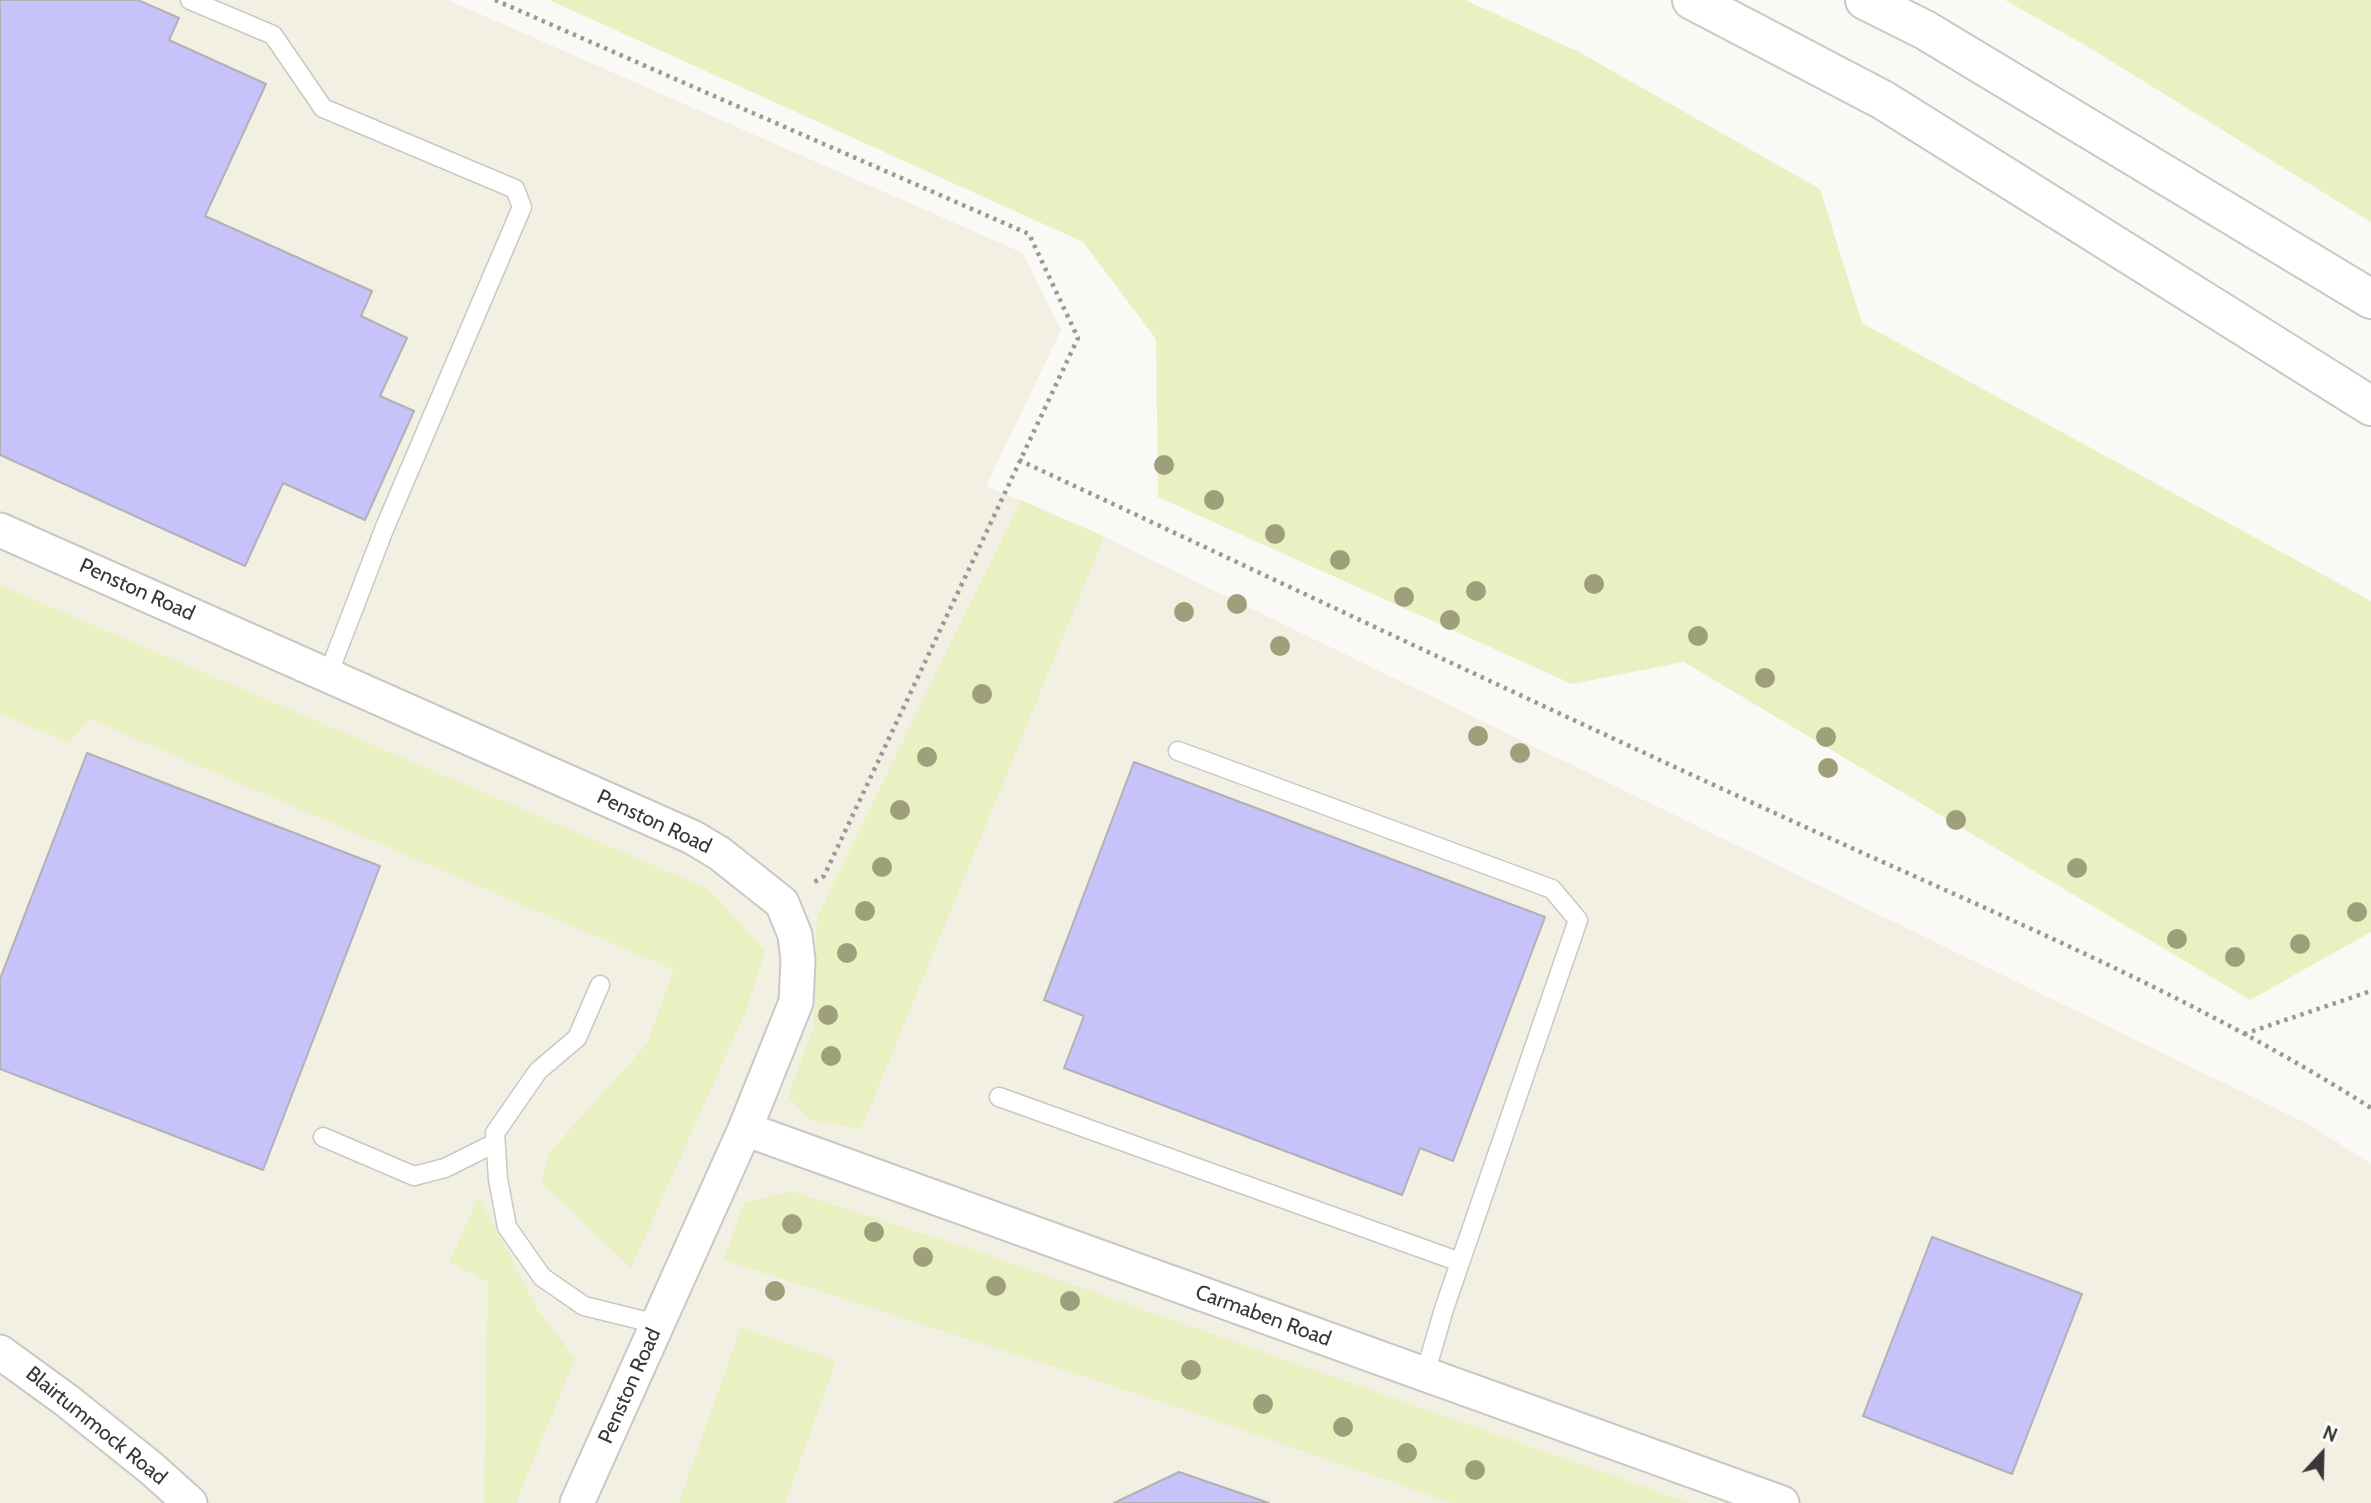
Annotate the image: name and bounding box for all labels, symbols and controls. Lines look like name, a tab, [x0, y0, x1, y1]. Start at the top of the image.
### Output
street label: Penston Road	[75, 553, 199, 627]
street label: Penston Road	[593, 784, 715, 860]
street label: Carmaben Road	[1192, 1280, 1334, 1352]
street label: Penston Road	[593, 1324, 667, 1448]
street label: Blairtummock Road	[20, 1361, 172, 1491]
north arrow	[2287, 1419, 2357, 1489]
text: N	[2320, 1421, 2341, 1447]

